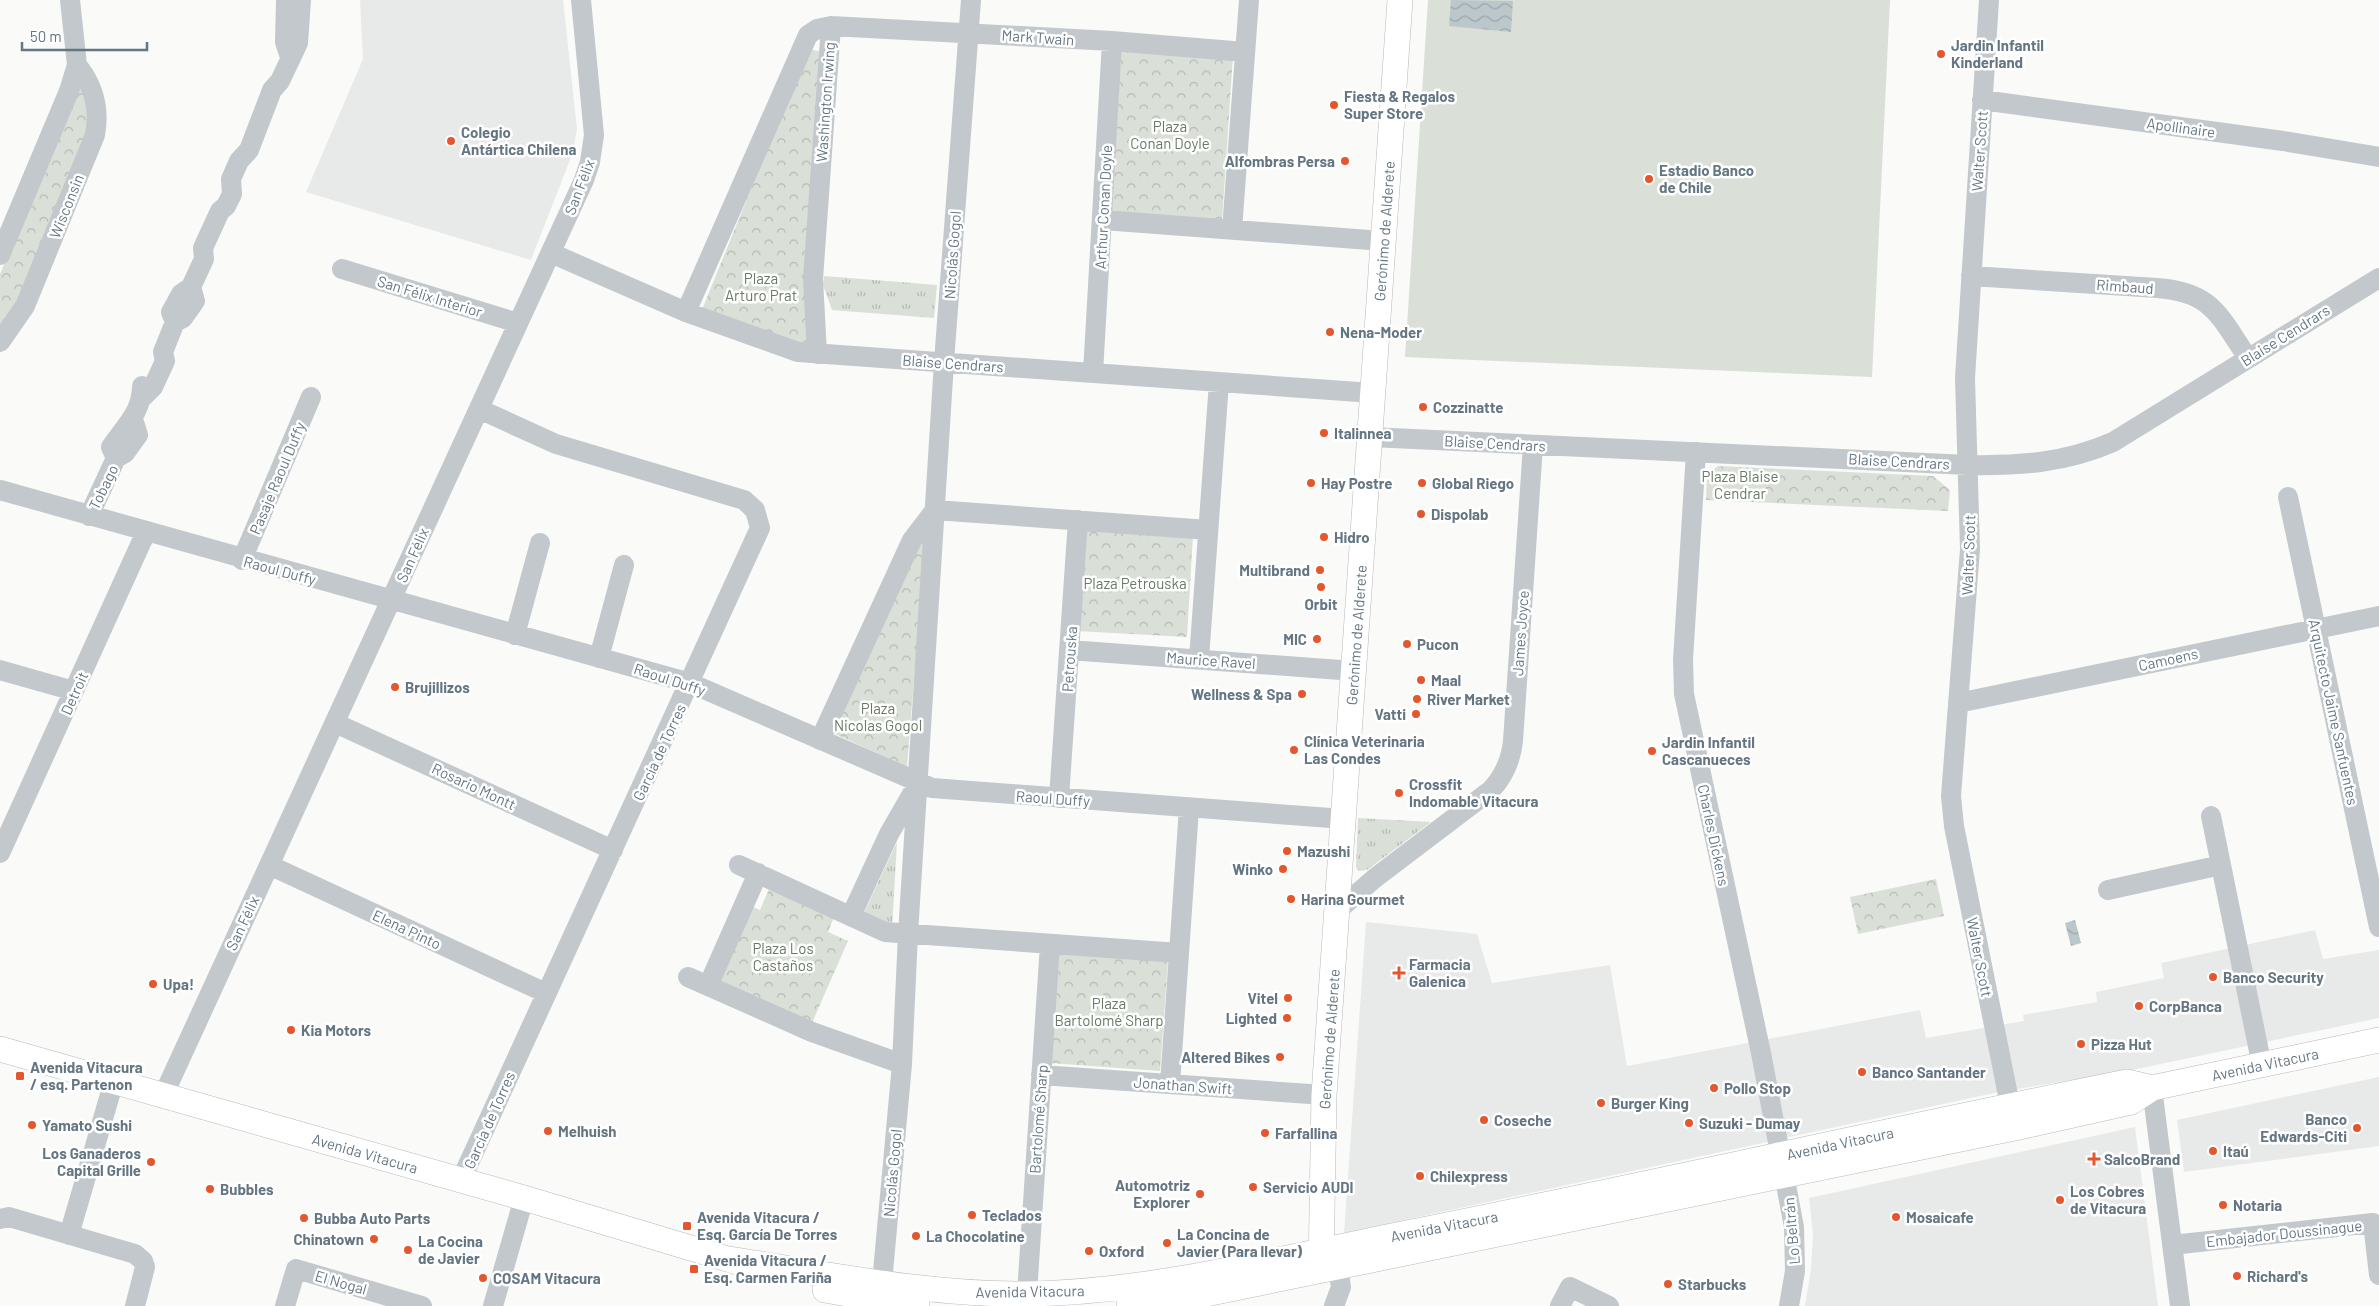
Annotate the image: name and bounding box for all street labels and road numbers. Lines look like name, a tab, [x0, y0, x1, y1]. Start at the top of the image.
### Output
street label: Mark Twain	[1001, 25, 1075, 49]
street label: Washington Irwing	[812, 41, 838, 163]
street label: Walter Scott	[1967, 110, 1991, 192]
street label: Apollinaire	[2146, 113, 2216, 141]
street label: Arthur Conan Doyle	[1091, 144, 1115, 270]
street label: San Félix	[560, 157, 598, 217]
street label: Gerónimo de Alderete	[1370, 160, 1398, 302]
street label: Wisconsin	[45, 171, 87, 241]
street label: Nicolás Gogol	[940, 210, 964, 300]
street label: San Félix Interior	[375, 271, 485, 321]
street label: Rimbaud	[2096, 275, 2154, 297]
street label: Blaise Cendrars	[2237, 300, 2333, 370]
street label: Blaise Cendrars	[902, 350, 1004, 376]
street label: Pasaje Raoul Duffy	[245, 419, 309, 537]
street label: Blaise Cendrars	[1444, 431, 1546, 455]
street label: Blaise Cendrars	[1848, 449, 1950, 473]
street label: Tobago	[84, 462, 122, 512]
street label: Walter Scott	[1958, 514, 1978, 596]
street label: San Félix	[392, 525, 432, 585]
street label: Raoul Duffy	[242, 552, 318, 588]
street label: Gerónimo de Alderete	[1342, 564, 1370, 706]
street label: James Joyce	[1508, 590, 1532, 676]
street label: Arquitecto Jaime Sanfuentes	[2305, 617, 2363, 807]
street label: Petrouska	[1058, 626, 1080, 692]
street label: Camoens	[2137, 644, 2199, 674]
street label: Maurice Ravel	[1166, 648, 1256, 672]
street label: Raoul Duffy	[632, 659, 708, 699]
street label: Detroit	[57, 669, 91, 717]
street label: García de Torres	[629, 701, 689, 803]
street label: Rosario Montt	[429, 759, 519, 813]
street label: Charles Dickens	[1694, 783, 1734, 887]
street label: Raoul Duffy	[1015, 786, 1091, 810]
street label: San Félix	[222, 893, 262, 953]
street label: Elena Pinto	[370, 905, 444, 953]
street label: Walter Scott	[1963, 916, 1997, 998]
street label: Gerónimo de Alderete	[1315, 968, 1343, 1110]
street label: Avenida Vitacura	[2210, 1044, 2320, 1084]
street label: Bartolomé Sharp	[1025, 1064, 1051, 1174]
street label: García de Torres	[460, 1069, 518, 1171]
street label: Jonathan Swift	[1133, 1073, 1233, 1097]
street label: Avenida Vitacura	[1785, 1123, 1895, 1163]
street label: Nicolás Gogol	[879, 1128, 905, 1218]
street label: Avenida Vitacura	[310, 1129, 420, 1177]
street label: Lo Beltrán	[1779, 1197, 1803, 1265]
street label: Avenida Vitacura	[1389, 1207, 1499, 1245]
street label: Embajador Doussinague	[2205, 1216, 2363, 1250]
street label: El Nogal	[313, 1266, 369, 1298]
street label: Avenida Vitacura	[975, 1281, 1085, 1301]

